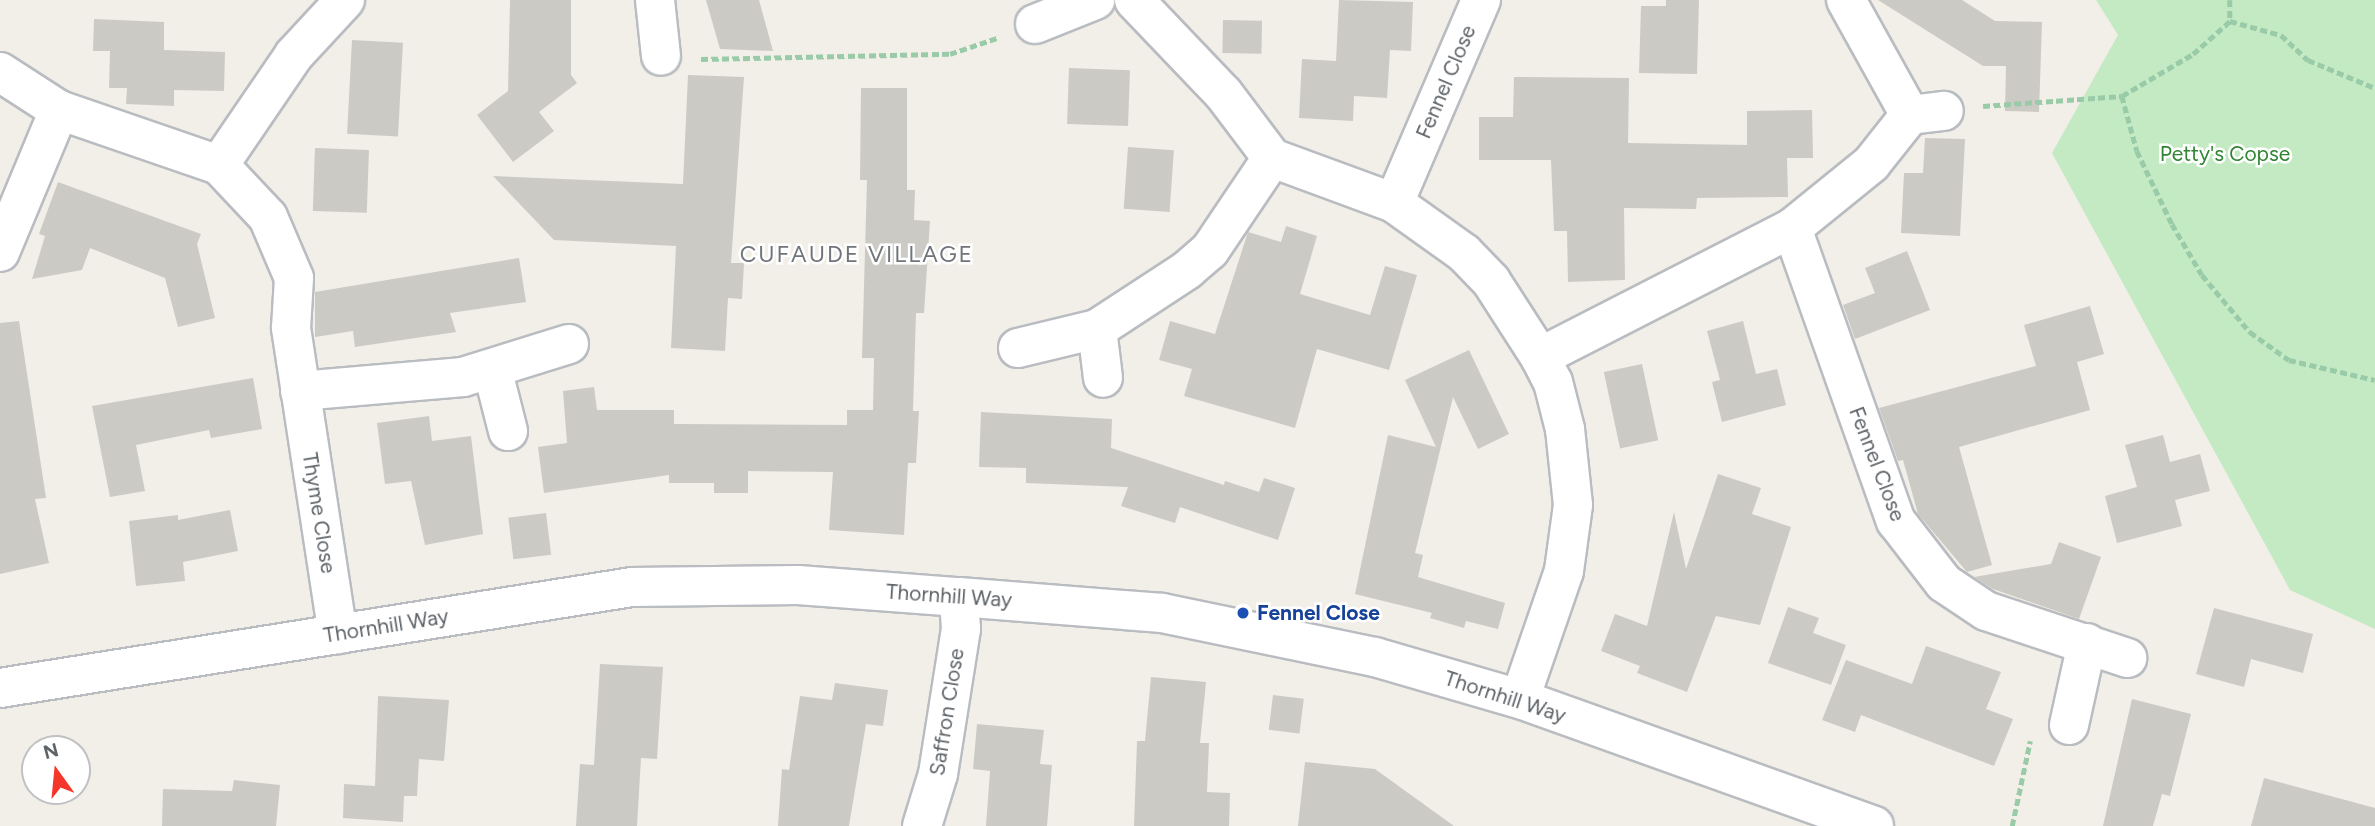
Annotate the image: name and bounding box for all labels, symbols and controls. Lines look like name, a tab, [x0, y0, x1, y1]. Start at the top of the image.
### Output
street label: Fennel Close	[1411, 22, 1481, 142]
park label: Petty's Copse	[2160, 141, 2290, 167]
district label: CUFAUDE VILLAGE	[742, 240, 972, 268]
street label: Fennel Close	[1844, 403, 1910, 525]
street label: Thyme Close	[297, 451, 341, 575]
street label: Thornhill Way	[885, 579, 1013, 613]
place label: Fennel Close	[1257, 600, 1380, 626]
street label: Thornhill Way	[322, 604, 450, 648]
marker: Fennel Close	[1235, 605, 1251, 621]
street label: Saffron Close	[925, 647, 969, 777]
street label: Thornhill Way	[1441, 666, 1569, 728]
north arrow	[21, 735, 91, 805]
text: N	[41, 738, 61, 764]

